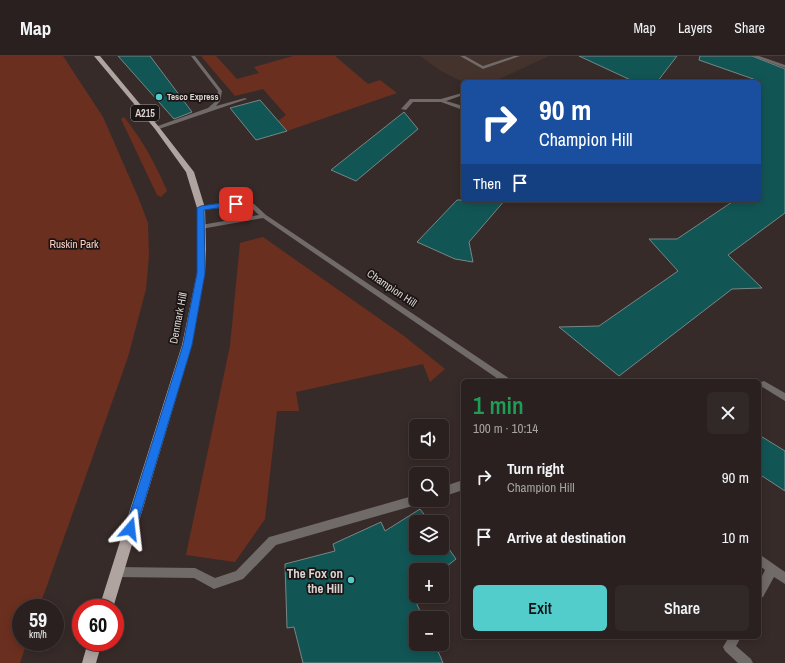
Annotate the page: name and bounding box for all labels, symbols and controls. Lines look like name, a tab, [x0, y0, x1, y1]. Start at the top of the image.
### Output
text: Map	[20, 15, 51, 41]
text: Map	[634, 19, 656, 37]
text: Layers	[678, 19, 712, 37]
text: Share	[734, 19, 765, 37]
place label: Tesco Express	[167, 91, 219, 103]
text: 90 m	[539, 91, 591, 129]
marker: Tesco Express	[154, 92, 164, 102]
icon: right	[473, 96, 525, 148]
road number: A215	[131, 105, 159, 121]
text: Champion Hill	[539, 127, 633, 152]
icon: arrive	[509, 172, 531, 194]
text: Then	[473, 173, 501, 194]
pin	[219, 187, 253, 221]
icon: arrive	[225, 193, 247, 215]
park label: Ruskin Park	[49, 237, 99, 251]
street label: Champion Hill	[364, 266, 420, 310]
street label: Denmark Hill	[166, 291, 190, 345]
text: 1 min	[473, 389, 524, 421]
button: close	[707, 392, 749, 434]
map controls	[409, 419, 449, 651]
button: sound	[409, 419, 449, 459]
text: 100 m · 10:14	[473, 420, 538, 437]
text: Turn right	[507, 458, 564, 479]
icon: right	[473, 466, 495, 488]
button: search	[409, 467, 449, 507]
text: 90 m	[722, 467, 749, 488]
text: Champion Hill	[507, 479, 575, 496]
position arrow	[109, 508, 151, 550]
button: layers	[409, 515, 449, 555]
icon: arrive	[473, 526, 495, 548]
text: Arrive at destination	[507, 527, 626, 548]
text: 10 m	[722, 527, 749, 548]
button: +	[409, 563, 449, 603]
place label: The Fox on the Hill	[287, 565, 343, 597]
marker: The Fox on the Hill	[346, 575, 356, 585]
button: Exit	[473, 585, 607, 631]
button: Share	[615, 585, 749, 631]
speed limit sign: 60	[72, 599, 124, 651]
text: 59	[29, 606, 47, 633]
button: −	[409, 611, 449, 651]
text: km/h	[29, 628, 47, 641]

